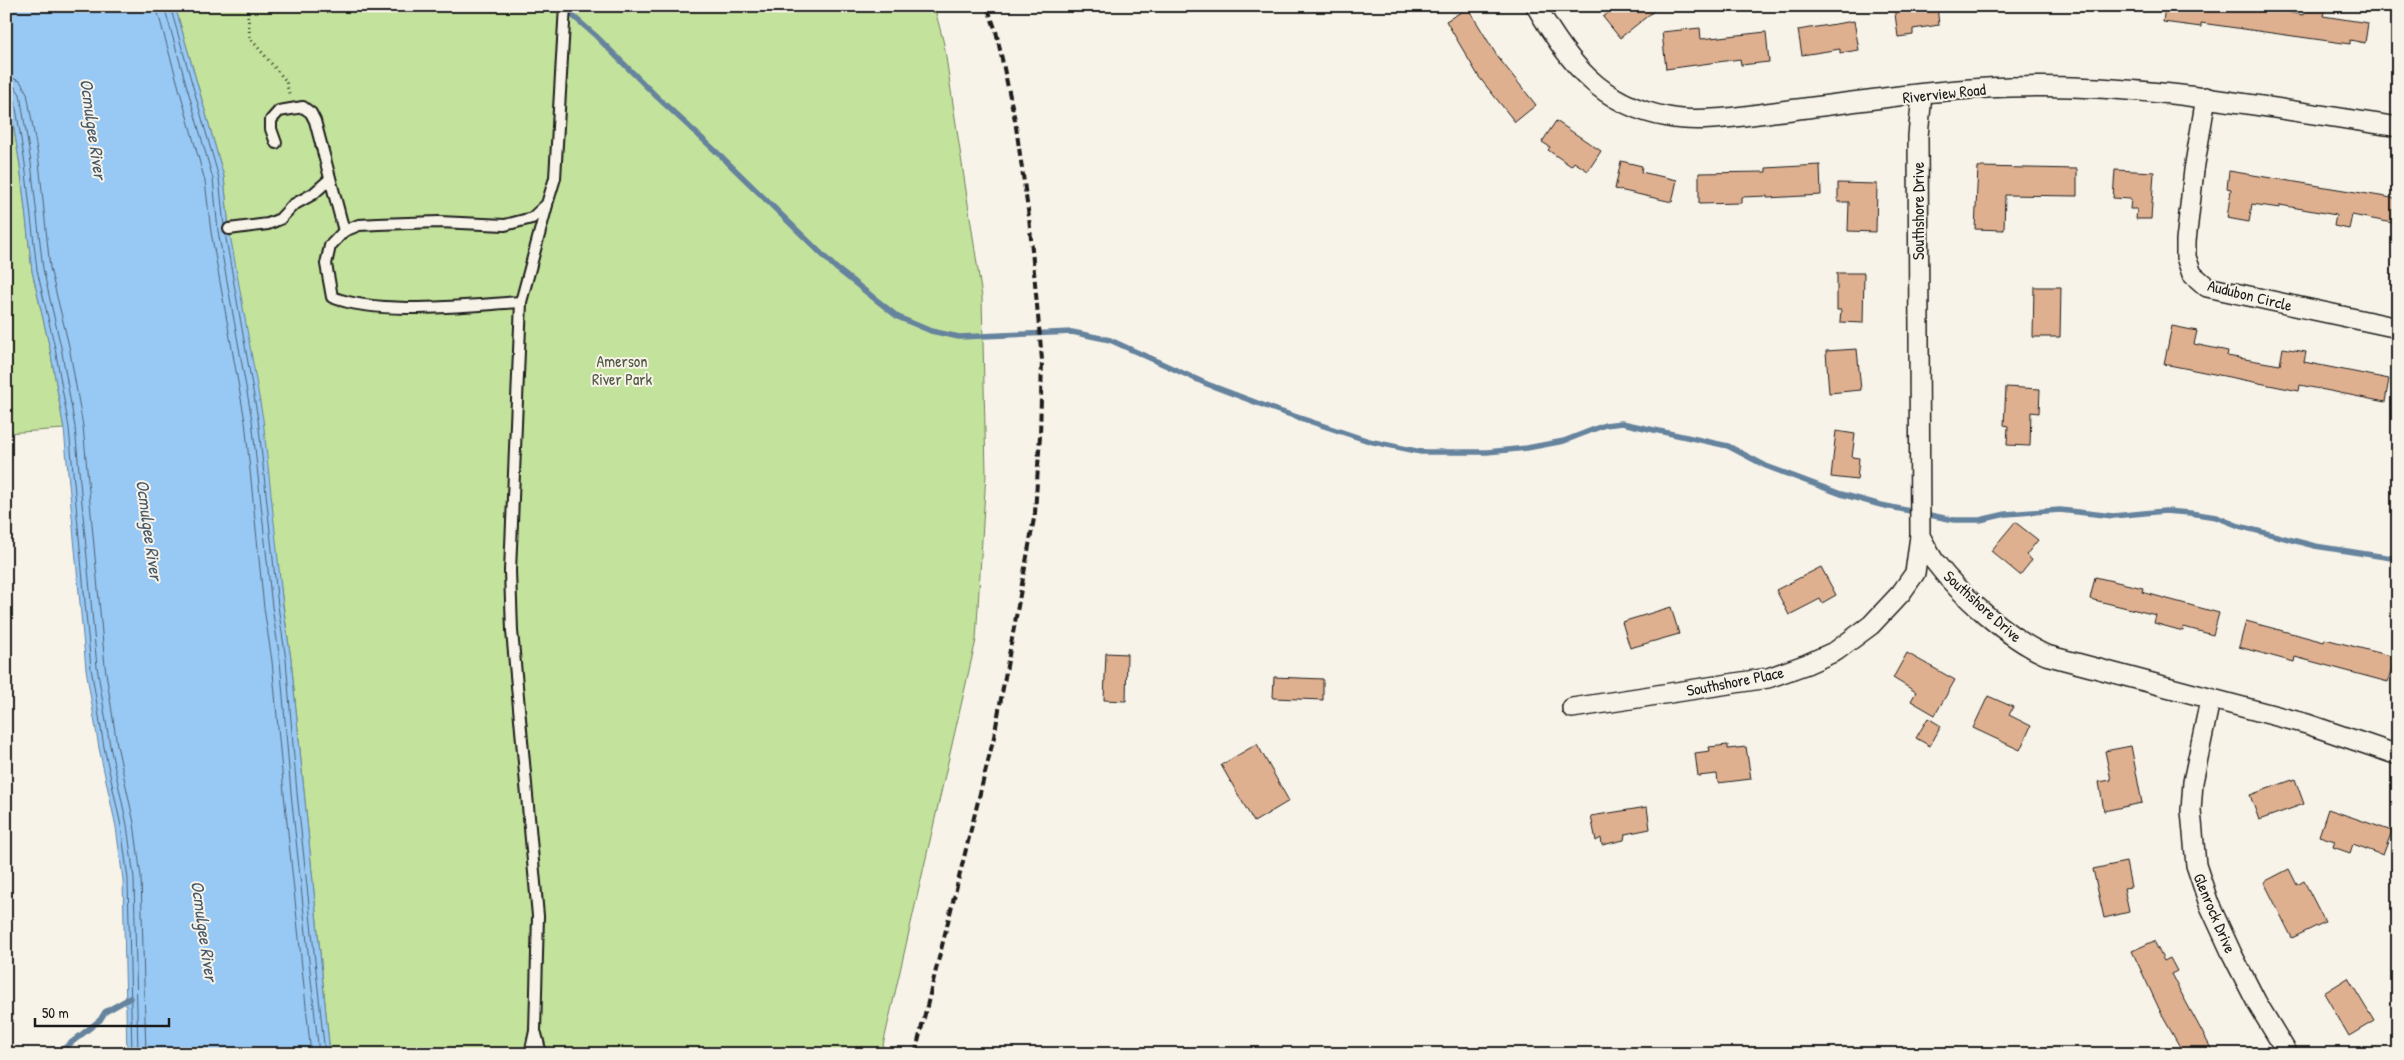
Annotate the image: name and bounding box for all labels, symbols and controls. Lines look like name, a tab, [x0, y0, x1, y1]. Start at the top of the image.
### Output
water label: Ocmulgee River	[74, 77, 113, 183]
street label: Riverview Road	[1901, 78, 1987, 108]
street label: Southshore Drive	[1907, 161, 1929, 260]
street label: Audubon Circle	[2206, 274, 2295, 316]
park label: Amerson River Park	[592, 350, 652, 390]
water label: Ocmulgee River	[130, 478, 169, 584]
street label: Southshore Drive	[1939, 565, 2027, 647]
street label: Southshore Place	[1684, 661, 1786, 701]
street label: Glenrock Drive	[2188, 870, 2242, 957]
water label: Ocmulgee River	[185, 879, 224, 985]
scale bar	[35, 995, 169, 1027]
text: 50 m	[42, 1002, 69, 1023]

